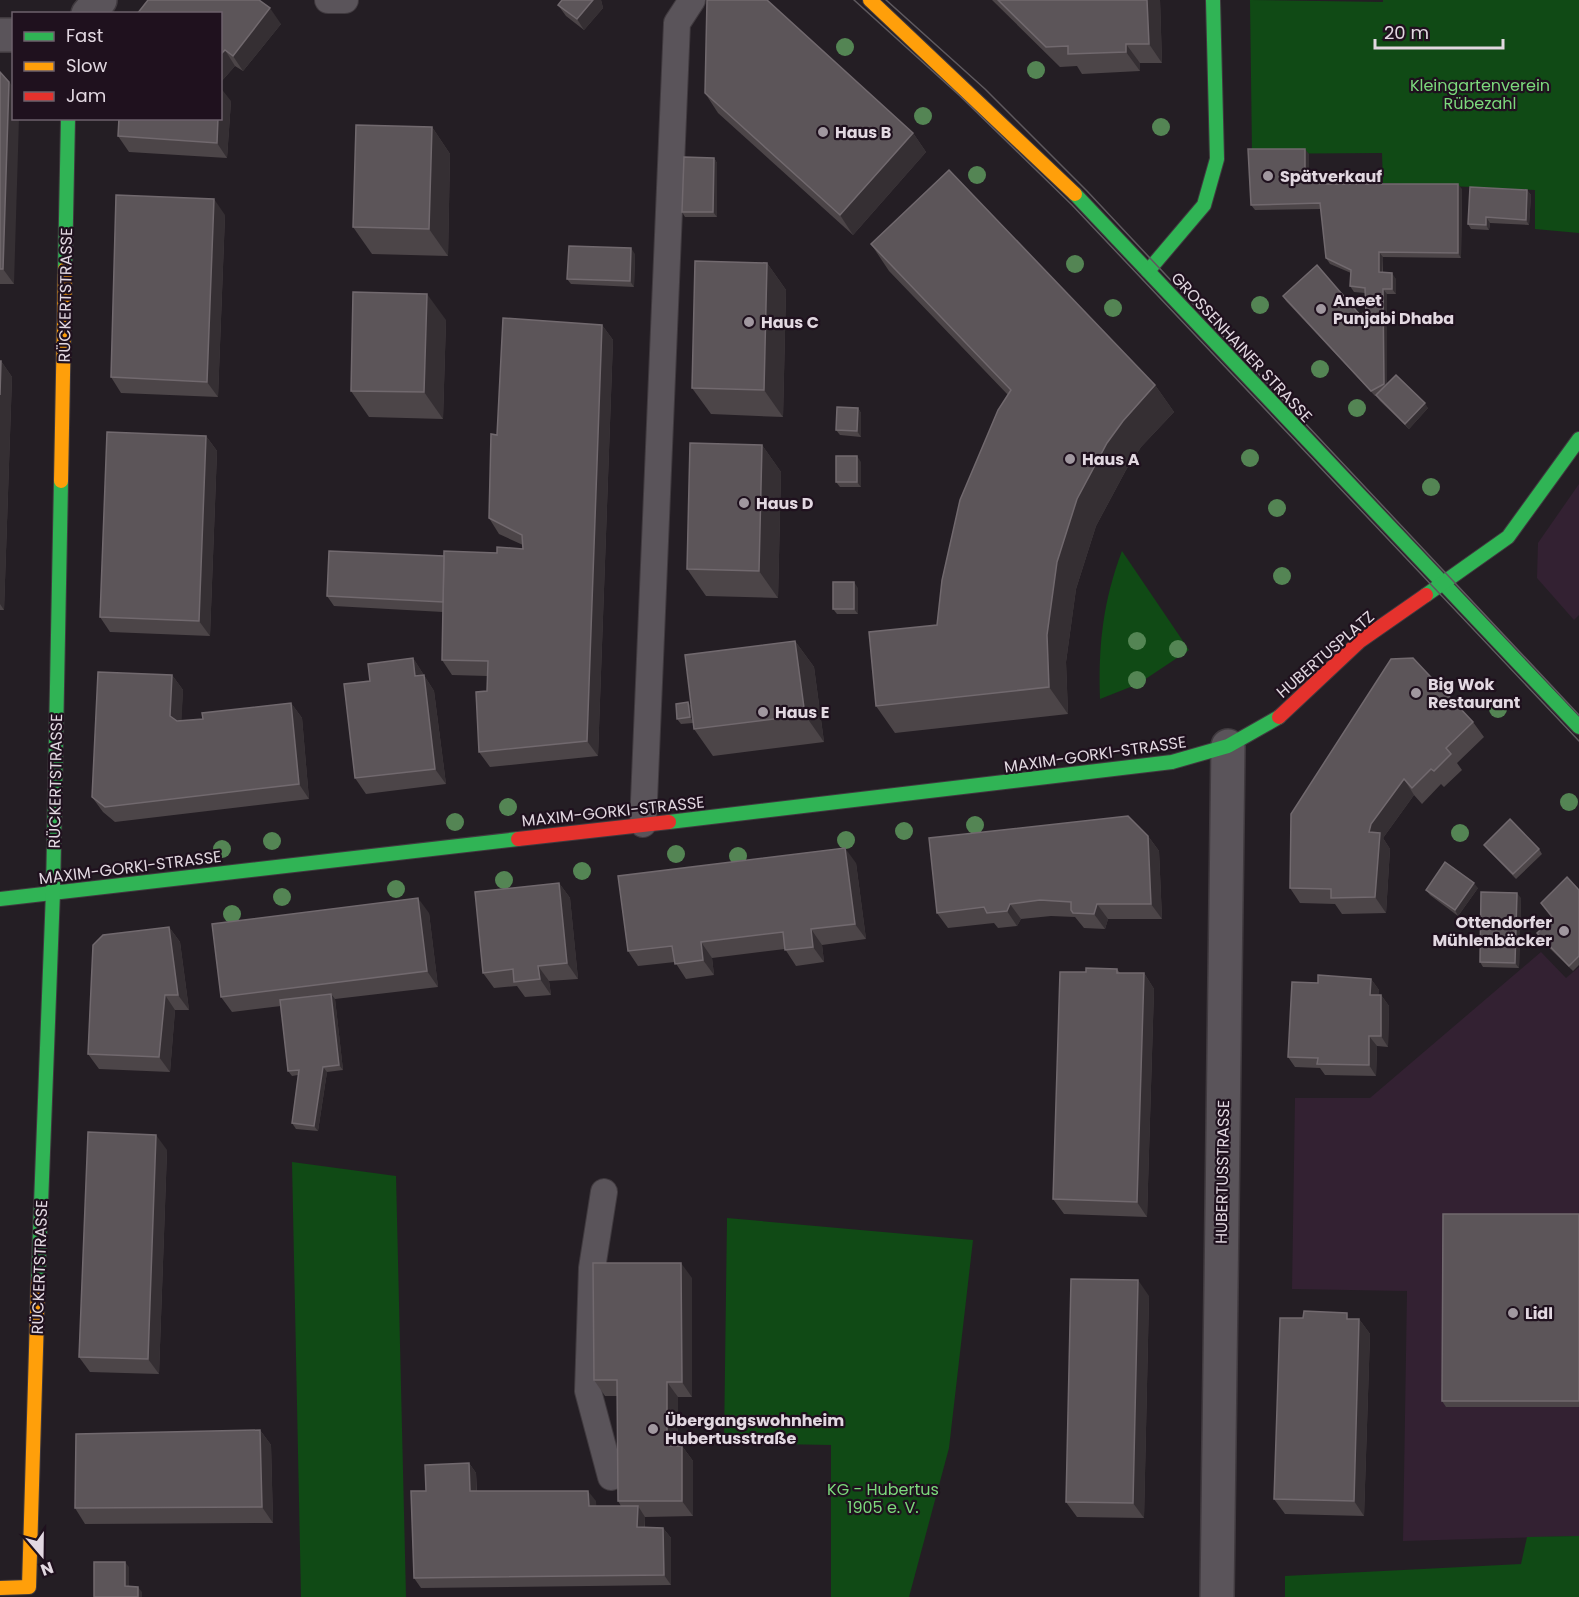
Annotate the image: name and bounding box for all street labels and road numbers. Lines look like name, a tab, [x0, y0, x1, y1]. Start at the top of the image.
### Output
street label: RÜCKERTSTRASSE	[53, 228, 78, 363]
street label: GROSSENHAINER STRASSE	[1166, 267, 1317, 428]
street label: HUBERTUSPLATZ	[1271, 605, 1379, 703]
street label: RÜCKERTSTRASSE	[43, 714, 68, 849]
street label: MAXIM-GORKI-STRASSE	[1003, 730, 1188, 779]
street label: MAXIM-GORKI-STRASSE	[521, 790, 706, 833]
street label: MAXIM-GORKI-STRASSE	[38, 845, 223, 890]
street label: HUBERTUSSTRASSE	[1210, 1100, 1235, 1244]
street label: RÜCKERTSTRASSE	[26, 1199, 53, 1335]

